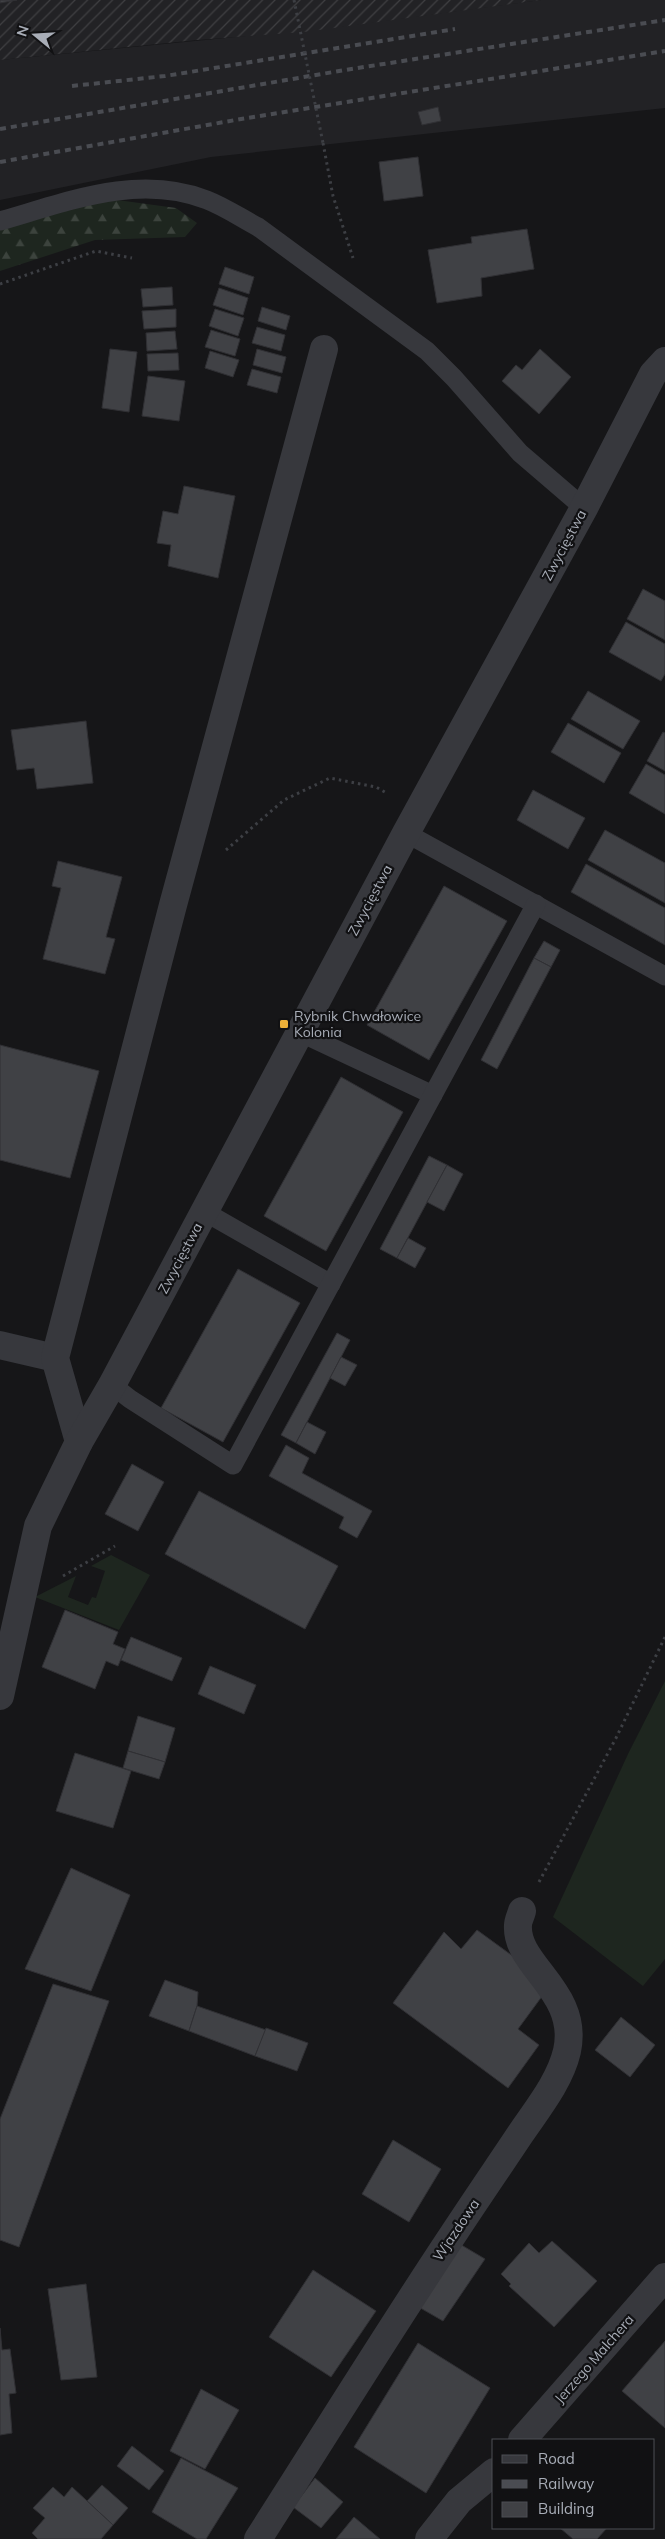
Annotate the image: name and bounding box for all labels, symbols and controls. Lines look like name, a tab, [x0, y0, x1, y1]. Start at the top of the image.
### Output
north arrow	[10, 10, 60, 60]
text: N	[12, 23, 33, 39]
street label: Zwycięstwa	[538, 506, 590, 584]
street label: Zwycięstwa	[344, 861, 396, 939]
place label: Rybnik Chwałowice Kolonia	[294, 1007, 421, 1041]
marker: Rybnik Chwałowice Kolonia	[278, 1018, 290, 1030]
street label: Zwycięstwa	[154, 1219, 206, 1297]
street label: Wjazdowa	[429, 2195, 483, 2265]
street label: Jerzego Malchera	[550, 2311, 638, 2407]
legend	[492, 2439, 655, 2529]
text: Road	[538, 2449, 575, 2468]
text: Railway	[538, 2474, 594, 2493]
text: Building	[538, 2499, 594, 2518]

